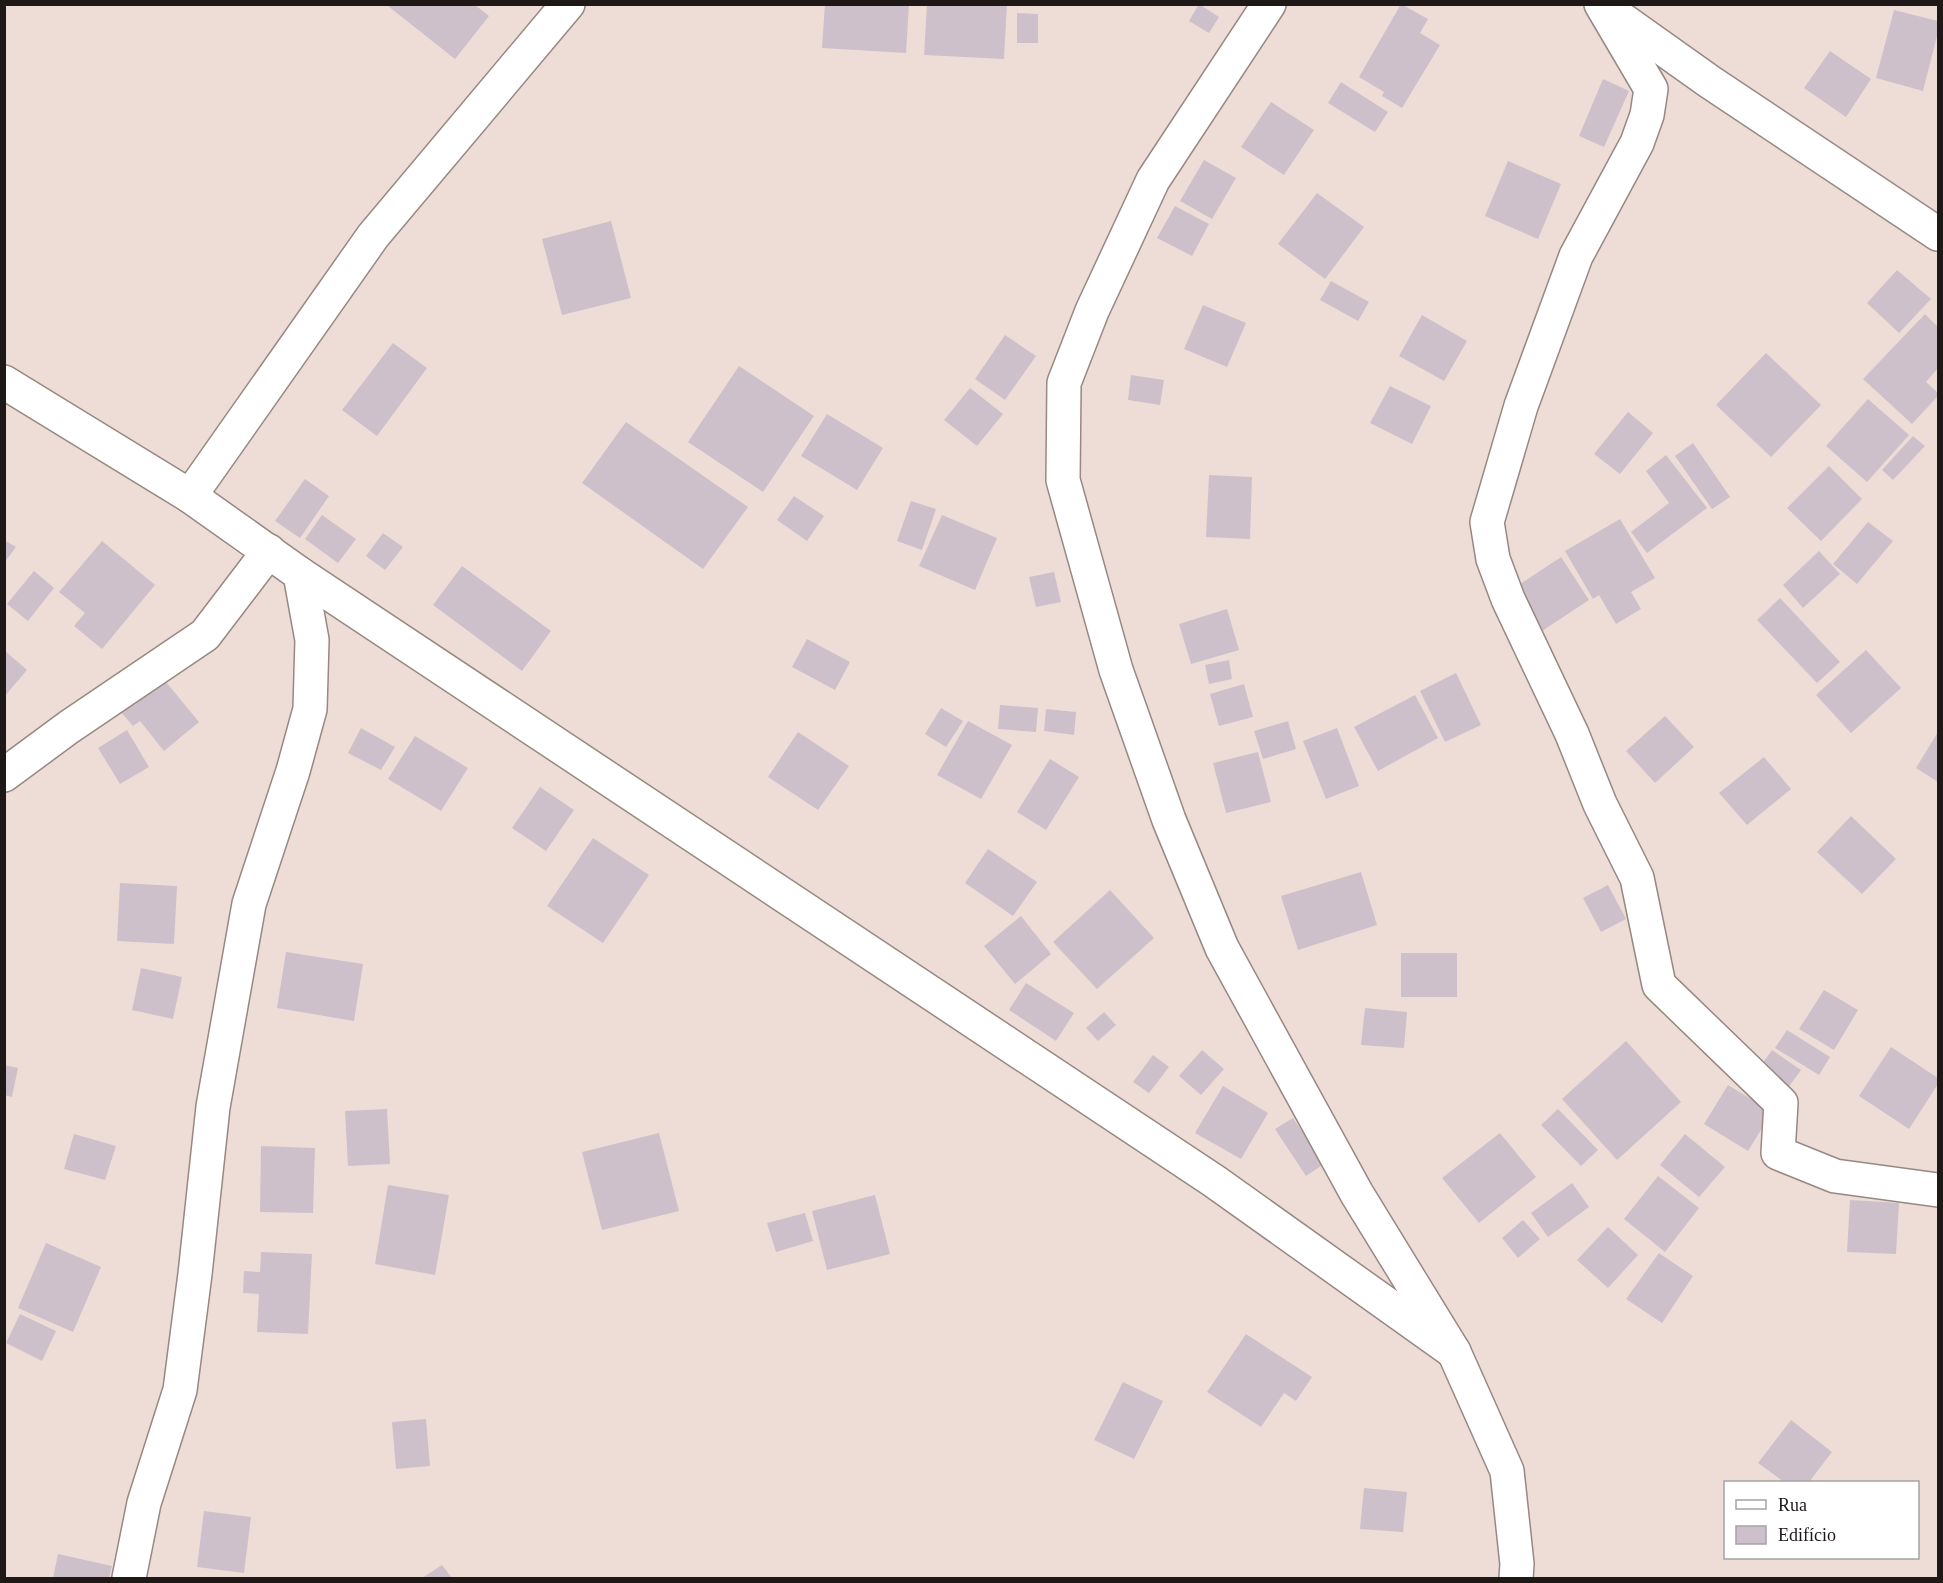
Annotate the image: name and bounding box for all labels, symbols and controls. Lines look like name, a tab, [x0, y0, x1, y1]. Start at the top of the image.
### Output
legend	[1724, 1481, 1919, 1559]
text: Rua	[1778, 1495, 1807, 1515]
text: Edifício	[1778, 1525, 1836, 1545]

